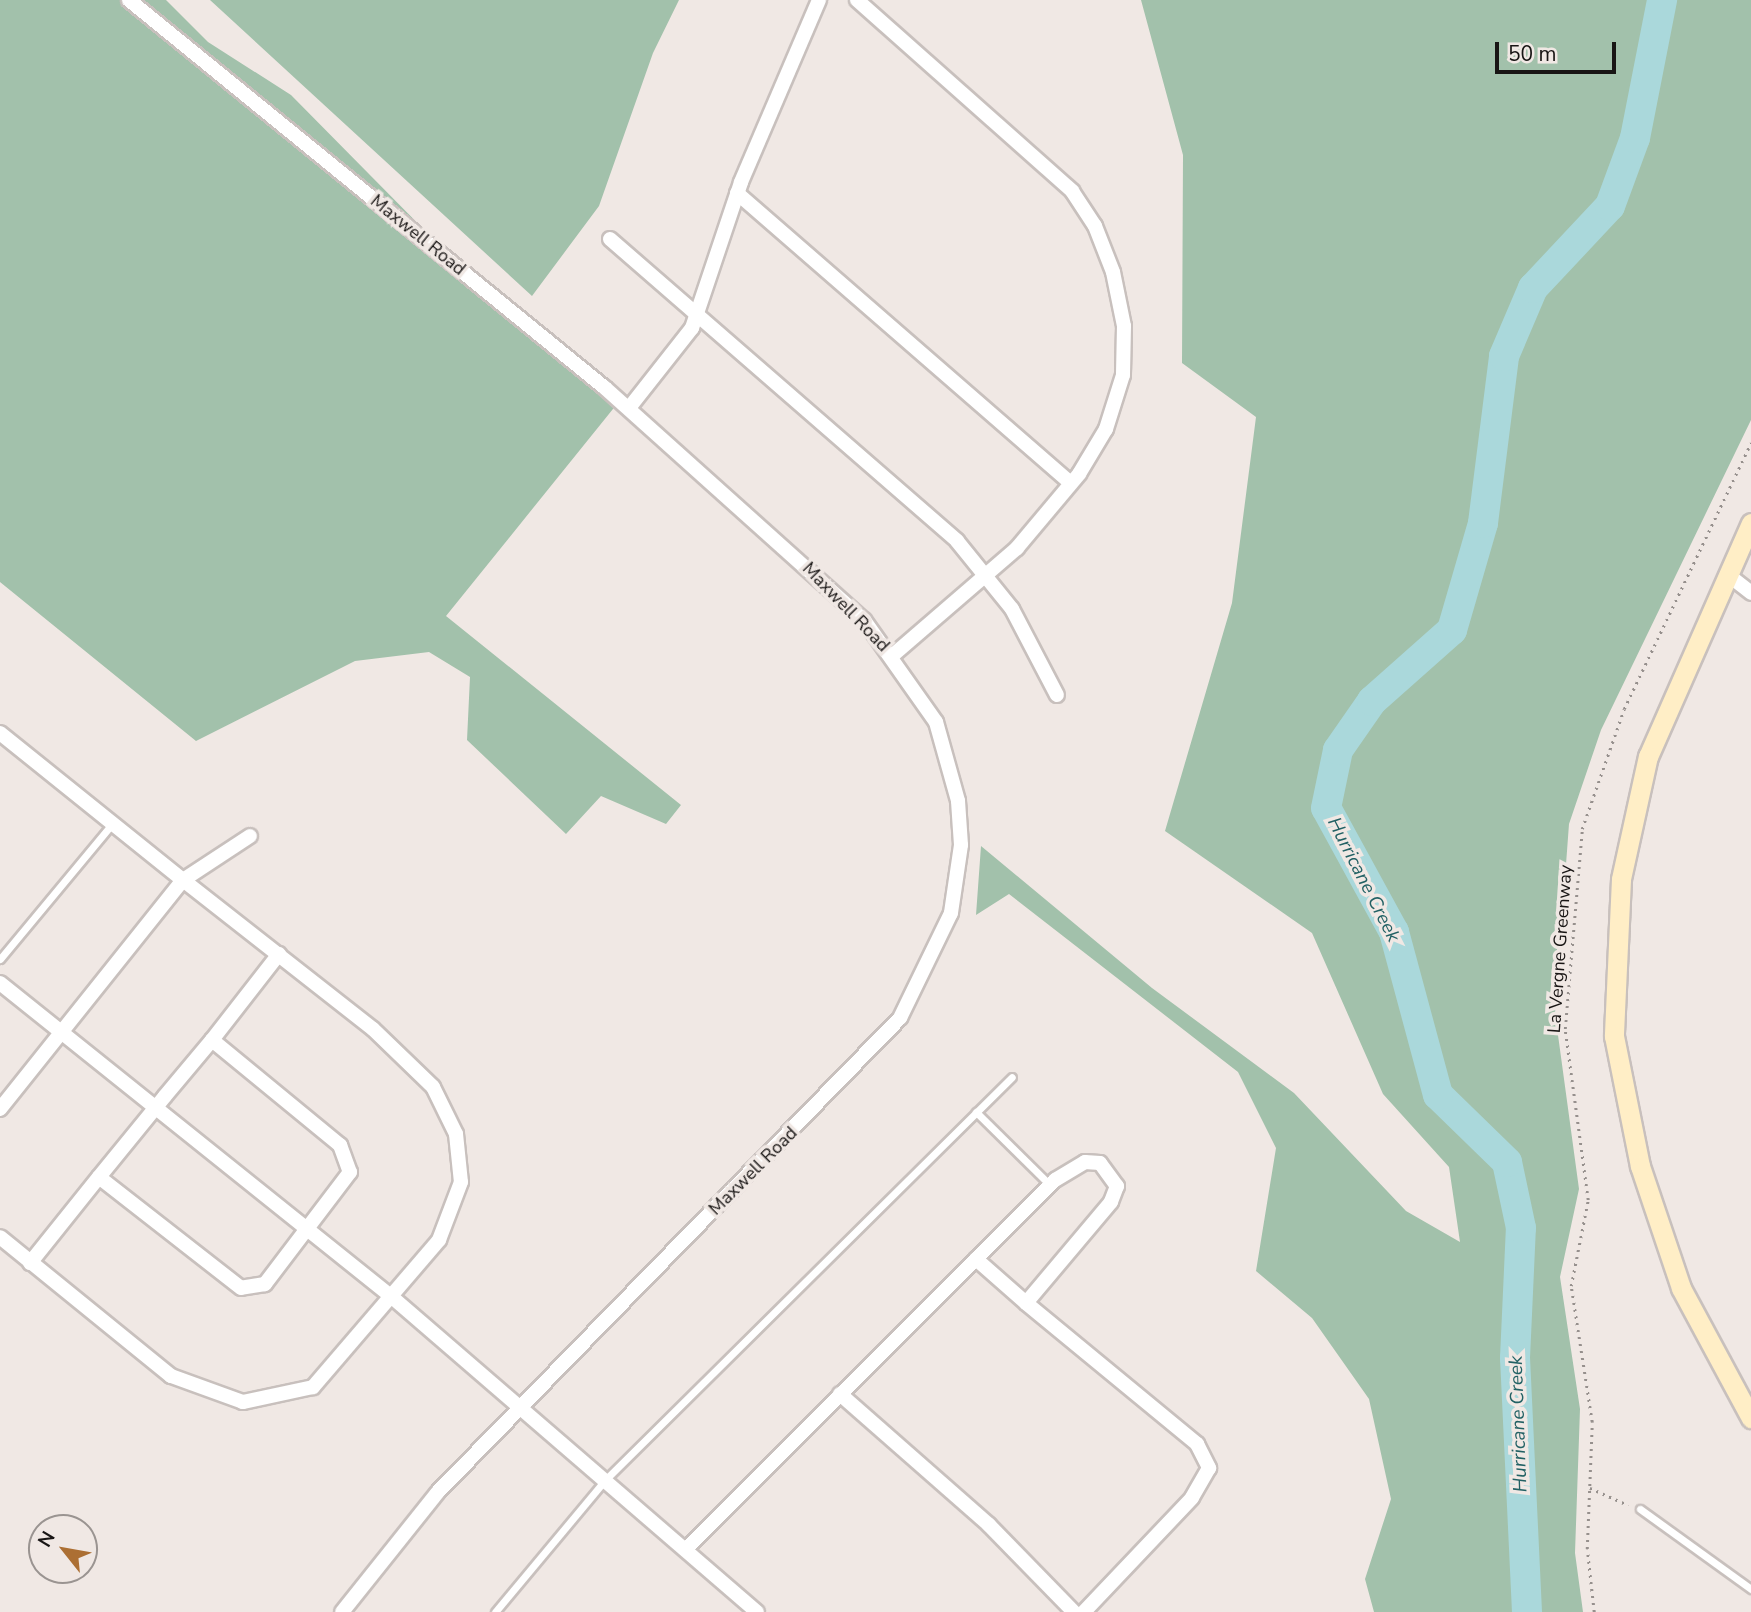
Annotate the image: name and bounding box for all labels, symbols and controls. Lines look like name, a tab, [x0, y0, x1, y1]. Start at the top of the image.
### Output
scale bar	[1499, 28, 1620, 72]
text: 50 m	[1508, 40, 1557, 68]
street label: Maxwell Road	[366, 190, 470, 280]
street label: Maxwell Road	[798, 558, 894, 656]
water label: Hurricane Creek	[1322, 814, 1404, 946]
street label: La Vergne Greenway	[1543, 864, 1577, 1034]
street label: Maxwell Road	[704, 1122, 802, 1220]
water label: Hurricane Creek	[1505, 1355, 1533, 1493]
north arrow	[28, 1514, 98, 1584]
text: N	[32, 1526, 62, 1552]

